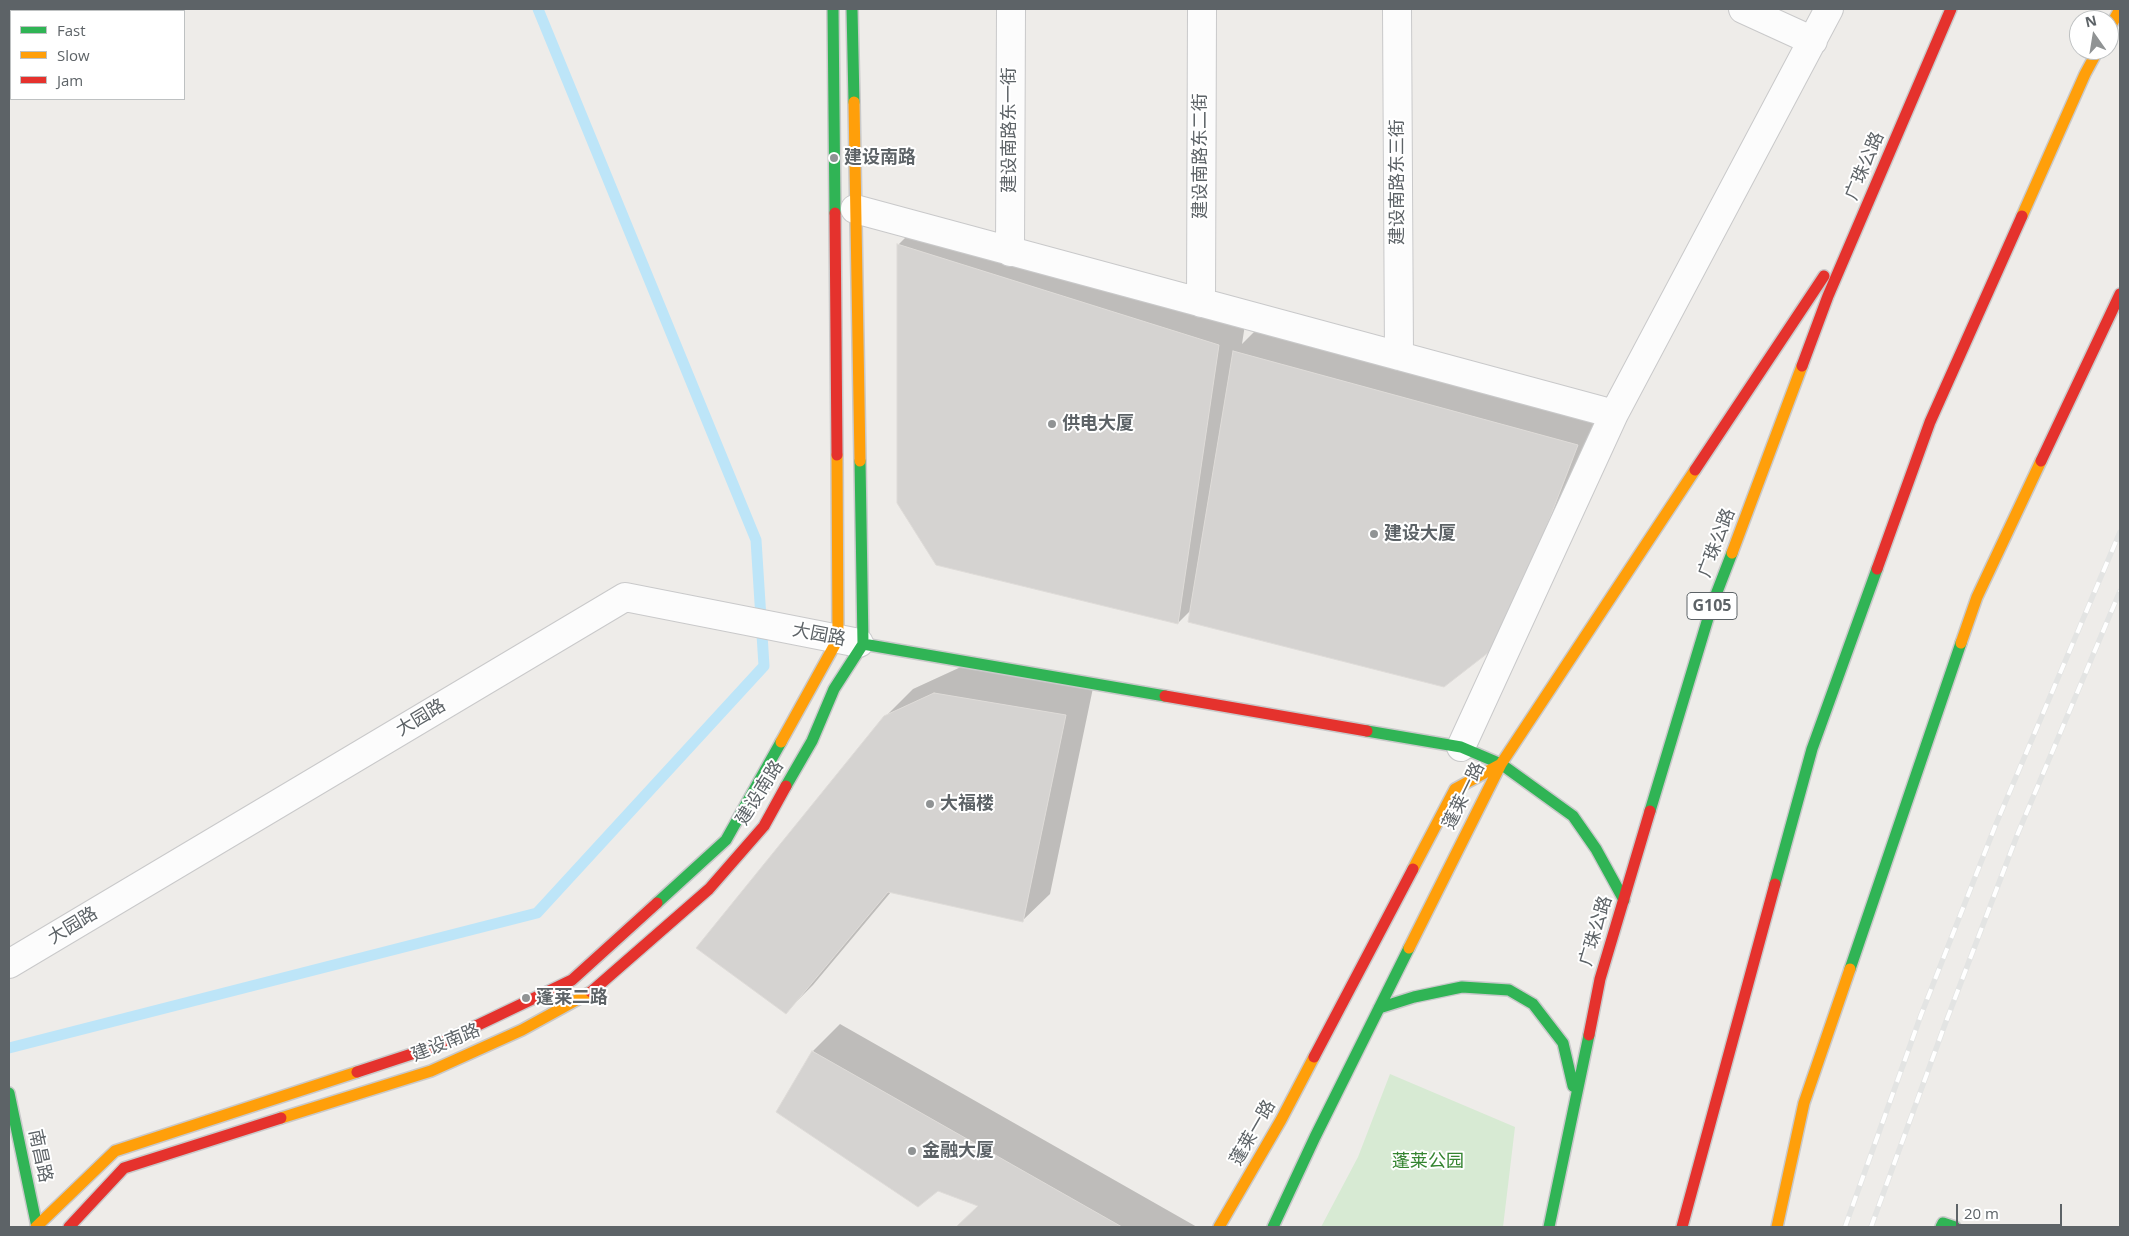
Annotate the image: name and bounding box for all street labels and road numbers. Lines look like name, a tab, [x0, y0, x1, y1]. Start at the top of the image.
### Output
street label: 建设南路东一街	[999, 67, 1021, 193]
street label: 建设南路东二街	[1190, 93, 1212, 219]
street label: 建设南路东三街	[1387, 119, 1409, 245]
street label: 广珠公路	[1841, 129, 1889, 203]
street label: 广珠公路	[1694, 506, 1740, 580]
road number: G105	[1687, 592, 1737, 620]
street label: 大园路	[790, 619, 848, 651]
street label: 大园路	[392, 695, 450, 741]
street label: 建设南路	[732, 757, 788, 829]
street label: 蓬莱一路	[1439, 759, 1489, 833]
street label: 广珠公路	[1575, 893, 1617, 969]
street label: 大园路	[44, 903, 102, 949]
street label: 建设南路	[409, 1020, 483, 1066]
street label: 蓬莱一路	[1226, 1096, 1280, 1170]
street label: 南昌路	[24, 1127, 56, 1185]

